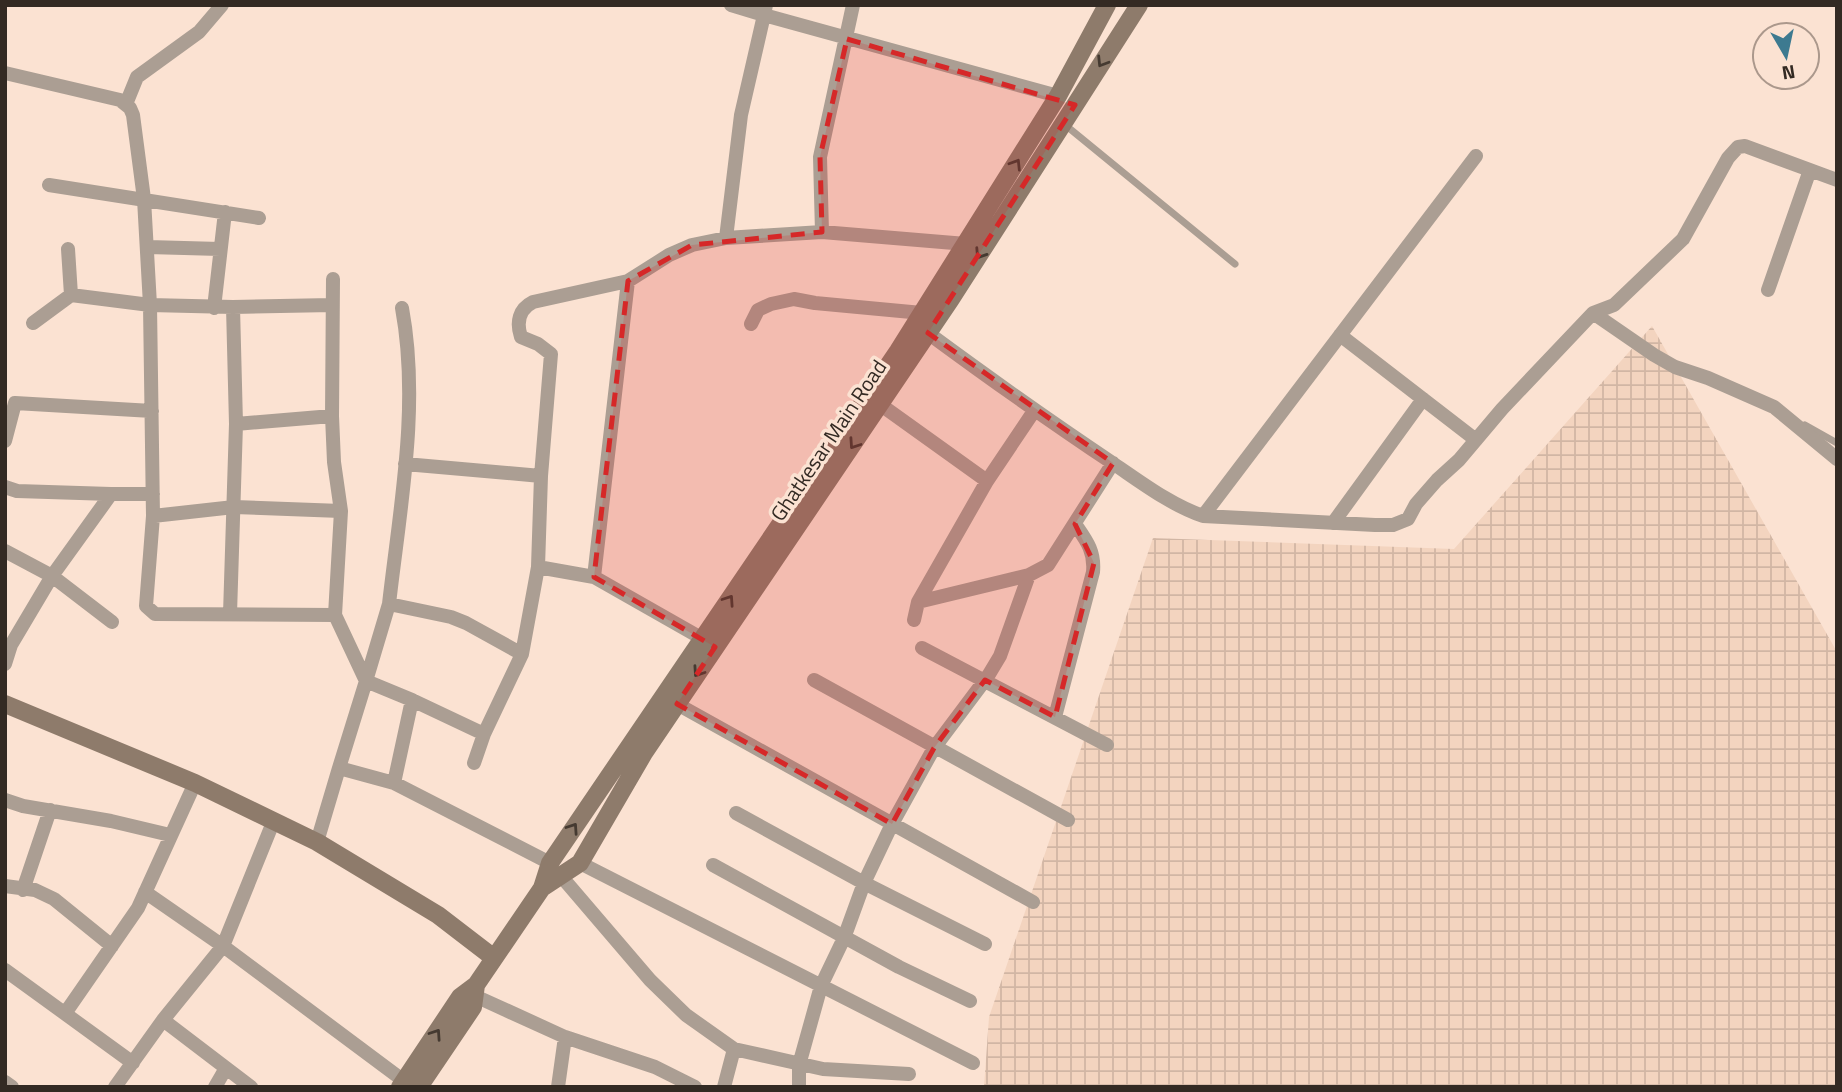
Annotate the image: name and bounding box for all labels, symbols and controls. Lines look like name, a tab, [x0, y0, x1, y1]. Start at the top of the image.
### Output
north arrow	[1751, 21, 1821, 91]
one-way arrow	[1098, 55, 1111, 68]
text: N	[1780, 58, 1798, 89]
one-way arrow	[1007, 159, 1020, 172]
one-way arrow	[975, 246, 988, 259]
street label: Ghatkesar Main Road	[762, 353, 894, 527]
one-way arrow	[850, 436, 862, 449]
one-way arrow	[721, 594, 734, 607]
one-way arrow	[694, 664, 706, 677]
one-way arrow	[565, 823, 577, 836]
one-way arrow	[428, 1029, 440, 1042]

